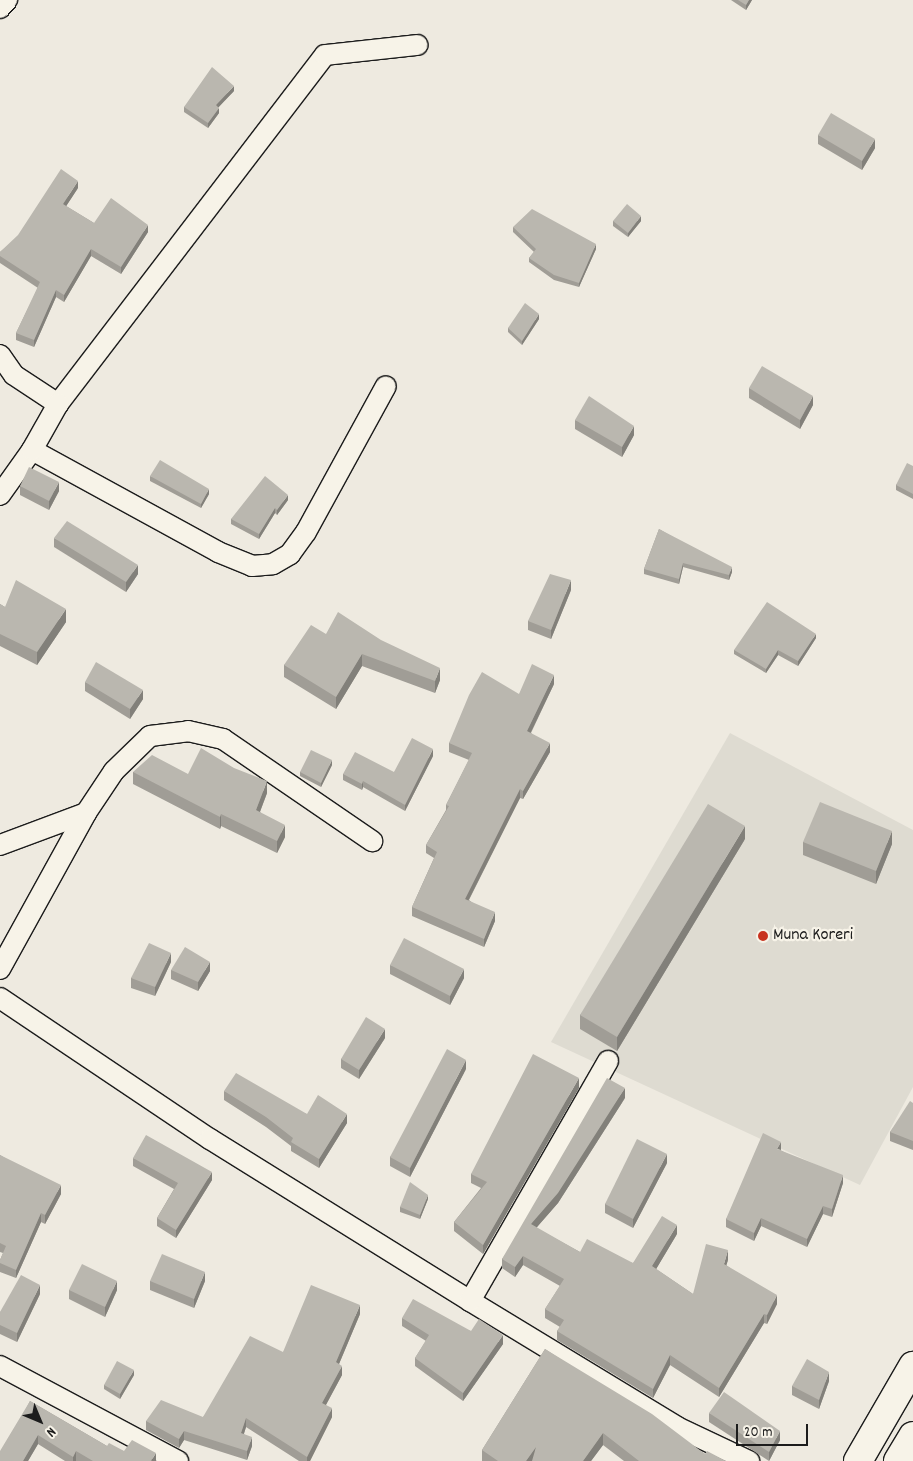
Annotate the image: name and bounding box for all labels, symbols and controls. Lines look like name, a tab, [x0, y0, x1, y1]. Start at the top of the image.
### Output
place label: Muna Koreri	[773, 925, 853, 947]
marker: Muna Koreri	[757, 930, 769, 942]
north arrow	[15, 1396, 65, 1446]
scale bar	[738, 1414, 810, 1446]
text: N	[41, 1422, 60, 1441]
text: 20 m	[744, 1422, 772, 1444]

